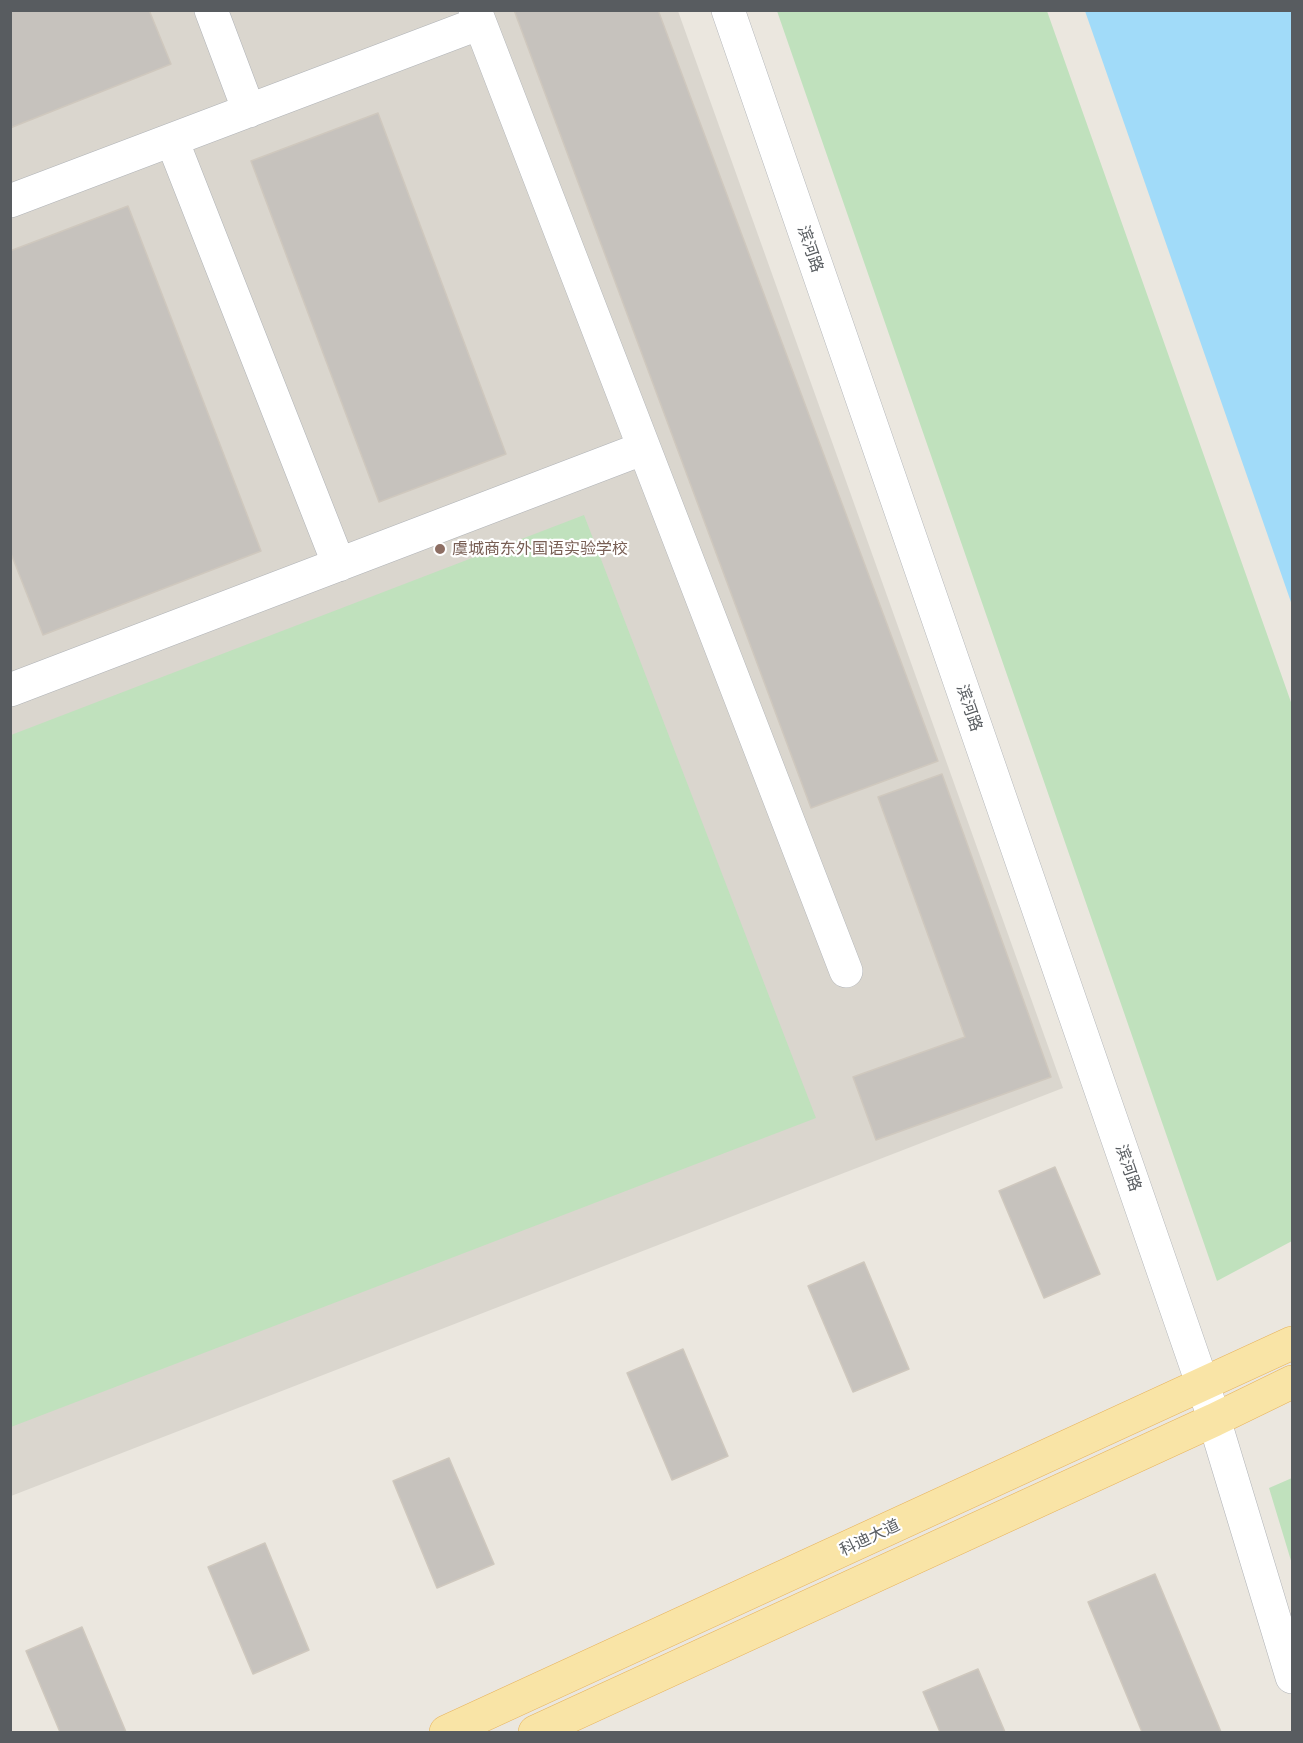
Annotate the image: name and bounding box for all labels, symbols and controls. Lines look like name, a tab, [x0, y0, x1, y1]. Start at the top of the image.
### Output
street label: 滨河路	[793, 223, 827, 275]
place label: 虞城商东外国语实验学校	[452, 539, 628, 559]
marker: 虞城商东外国语实验学校	[433, 542, 447, 556]
street label: 滨河路	[952, 682, 986, 734]
street label: 滨河路	[1111, 1142, 1145, 1194]
street label: 科迪大道	[837, 1516, 903, 1560]

